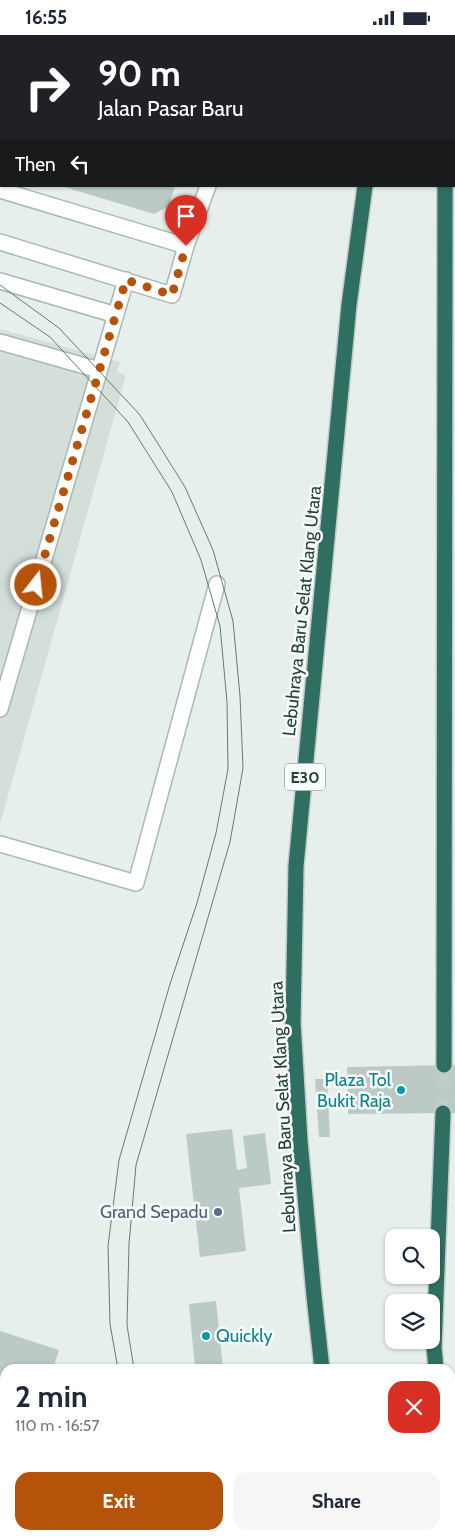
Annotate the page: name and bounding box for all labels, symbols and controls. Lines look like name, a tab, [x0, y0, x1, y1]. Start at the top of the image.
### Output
text: 16:55	[25, 6, 67, 29]
text: 90 m	[98, 52, 181, 95]
icon: right	[15, 55, 80, 120]
text: Jalan Pasar Baru	[98, 95, 244, 122]
icon: left	[66, 150, 94, 178]
text: Then	[15, 153, 56, 176]
pin	[165, 195, 207, 246]
icon: arrive	[172, 202, 200, 230]
street label: Lebuhraya Baru Selat Klang Utara	[278, 484, 326, 737]
position arrow	[9, 558, 61, 610]
road number: E30	[285, 764, 325, 791]
street label: Lebuhraya Baru Selat Klang Utara	[265, 980, 301, 1233]
place label: Plaza Tol Bukit Raja	[317, 1069, 392, 1112]
marker: Plaza Tol Bukit Raja	[395, 1084, 407, 1096]
place label: Grand Sepadu	[100, 1201, 208, 1223]
marker: Grand Sepadu	[212, 1206, 224, 1218]
map controls	[385, 1229, 440, 1349]
button: search	[385, 1229, 440, 1284]
button: layers	[385, 1294, 440, 1349]
place label: Quickly	[216, 1325, 272, 1347]
marker: Quickly	[200, 1330, 212, 1342]
text: 2 min	[15, 1378, 87, 1415]
button: close	[388, 1381, 440, 1433]
text: 110 m · 16:57	[15, 1416, 100, 1435]
button: Exit	[15, 1472, 223, 1530]
button: Share	[233, 1472, 440, 1530]

